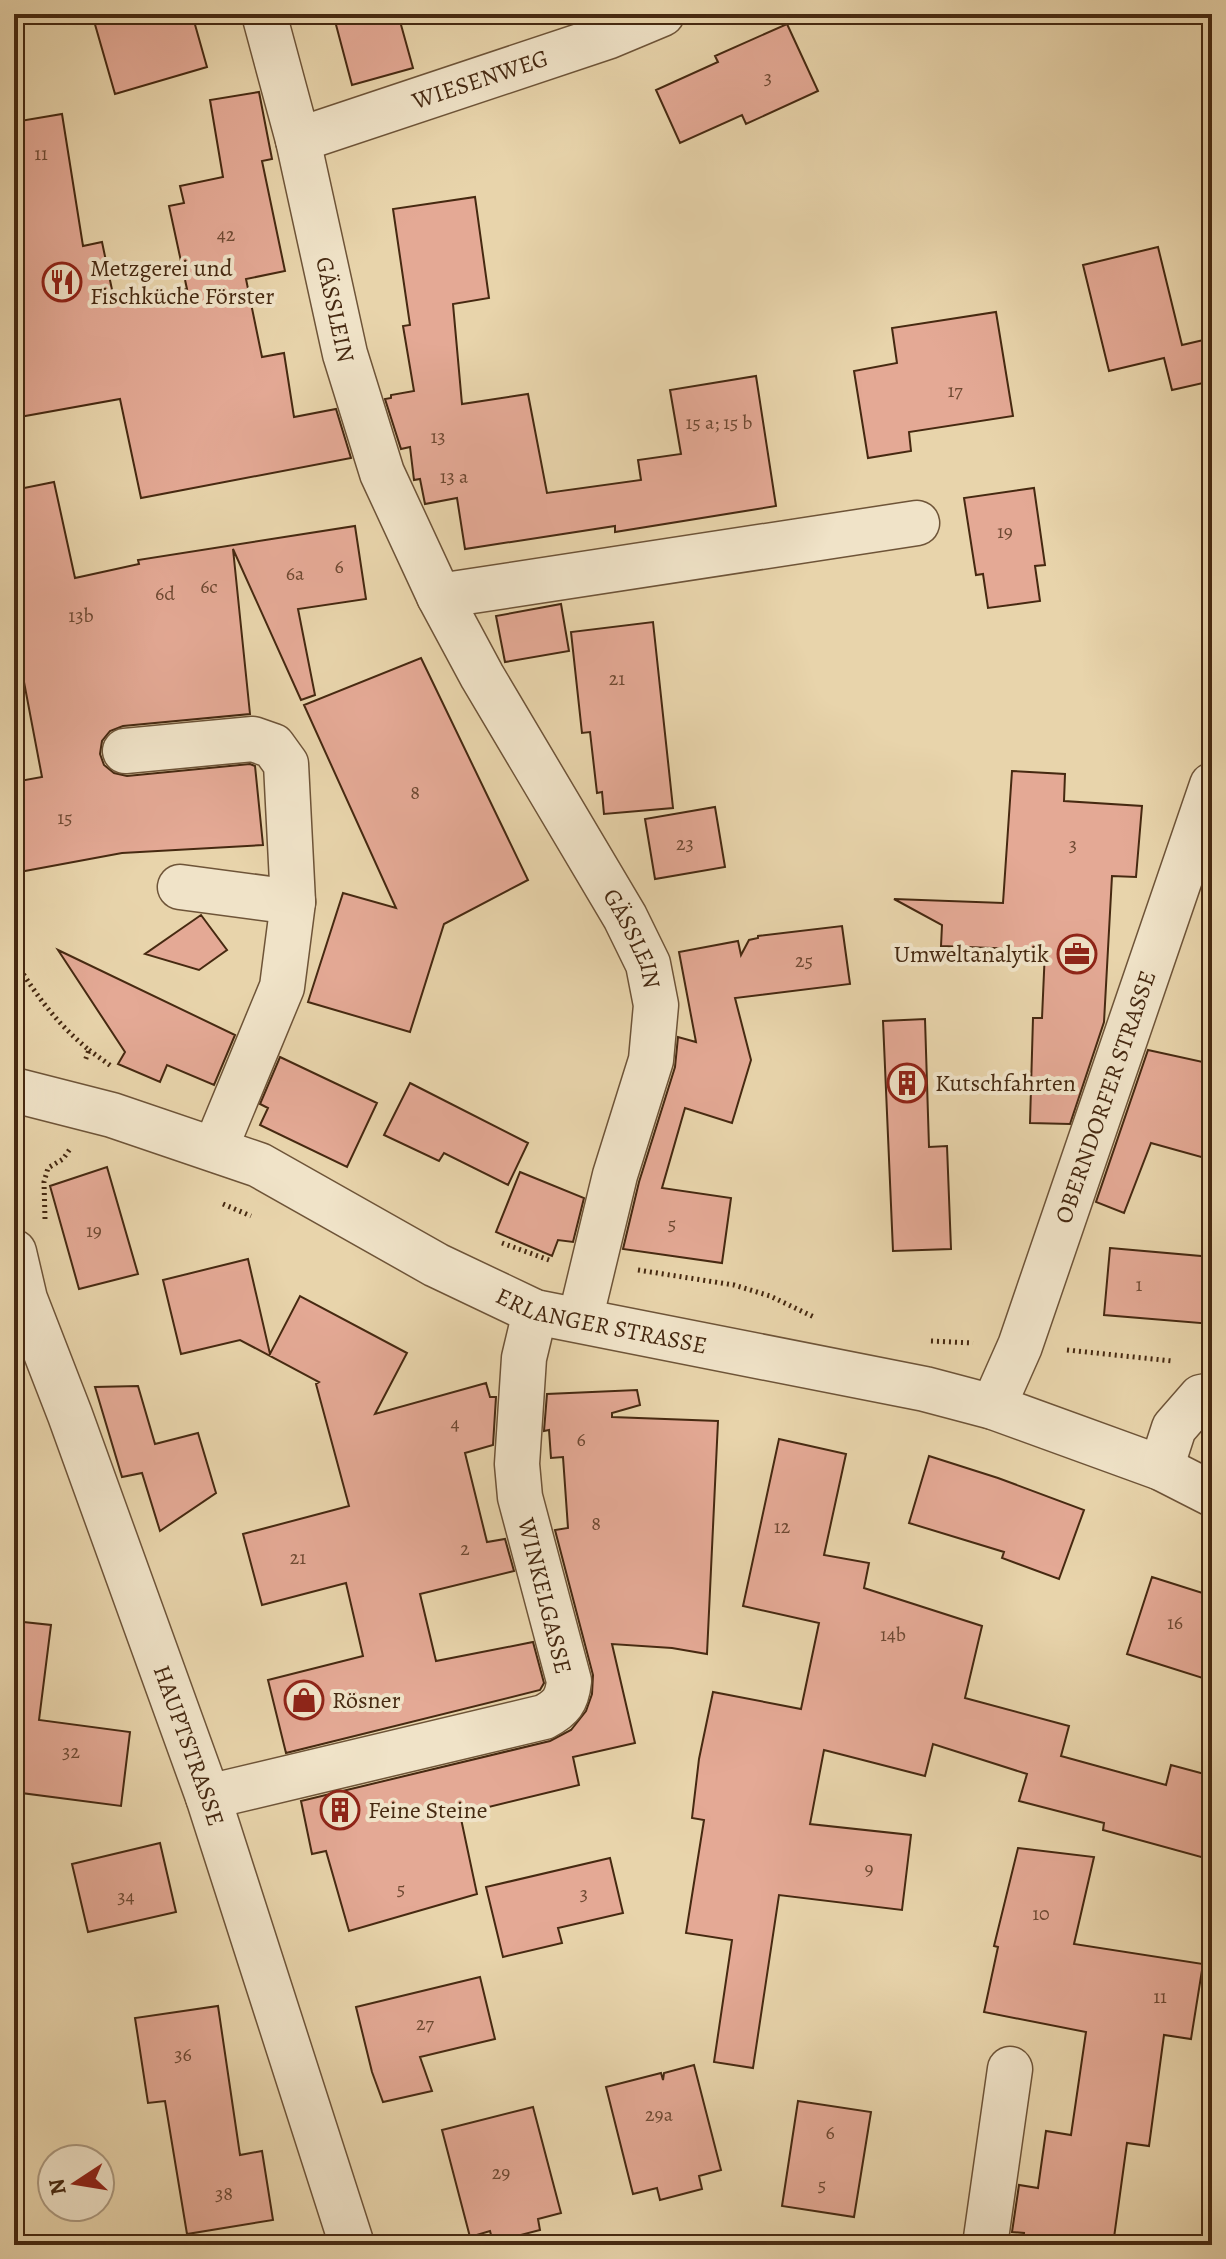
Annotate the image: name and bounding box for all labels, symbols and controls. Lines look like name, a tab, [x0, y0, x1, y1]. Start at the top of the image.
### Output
street label: WIESENWEG	[407, 42, 552, 117]
house number: 3	[764, 64, 772, 91]
house number: 11	[34, 140, 48, 167]
house number: 42	[217, 221, 236, 248]
place label: Metzgerei und Fischküche Förster	[90, 252, 275, 312]
street label: GÄSSLEIN	[308, 254, 362, 365]
restaurant icon: Metzgerei und Fischküche Förster	[41, 261, 83, 303]
house number: 17	[947, 377, 963, 404]
house number: 15 a; 15 b	[686, 409, 753, 436]
house number: 13	[430, 423, 446, 450]
house number: 13 a	[440, 463, 469, 490]
house number: 19	[997, 518, 1013, 545]
house number: 6	[334, 553, 344, 580]
house number: 6a	[286, 560, 305, 587]
house number: 6c	[200, 573, 218, 600]
house number: 6d	[155, 580, 175, 607]
house number: 13b	[68, 602, 94, 629]
house number: 21	[609, 665, 625, 692]
house number: 8	[410, 779, 420, 806]
house number: 15	[57, 804, 73, 831]
house number: 23	[676, 830, 694, 857]
house number: 3	[1069, 831, 1077, 858]
street label: GÄSSLEIN	[596, 883, 668, 991]
office icon: Umweltanalytik	[1056, 933, 1098, 975]
place label: Umweltanalytik	[894, 938, 1049, 970]
house number: 25	[795, 947, 813, 974]
street label: OBERNDORFER STRASSE	[1047, 966, 1163, 1228]
building icon: Kutschfahrten	[886, 1062, 928, 1104]
place label: Kutschfahrten	[935, 1067, 1076, 1099]
house number: 5	[668, 1210, 676, 1237]
house number: 19	[86, 1217, 102, 1244]
house number: 1	[1136, 1271, 1143, 1298]
street label: ERLANGER STRASSE	[490, 1280, 710, 1362]
house number: 4	[450, 1410, 460, 1437]
house number: 6	[576, 1426, 586, 1453]
house number: 8	[591, 1510, 601, 1537]
house number: 12	[774, 1513, 791, 1540]
street label: WINKELGASSE	[510, 1514, 580, 1677]
house number: 2	[460, 1535, 470, 1562]
house number: 21	[290, 1544, 306, 1571]
house number: 16	[1167, 1609, 1183, 1636]
house number: 14b	[880, 1621, 906, 1648]
street label: HAUPTSTRASSE	[146, 1661, 232, 1830]
shop icon: Rösner	[283, 1679, 325, 1721]
place label: Rösner	[332, 1684, 401, 1716]
house number: 32	[62, 1738, 80, 1765]
building icon: Feine Steine	[319, 1789, 361, 1831]
place label: Feine Steine	[368, 1794, 487, 1826]
house number: 9	[864, 1855, 874, 1882]
house number: 5	[397, 1875, 405, 1902]
house number: 3	[580, 1880, 588, 1907]
house number: 34	[117, 1883, 135, 1910]
house number: 10	[1032, 1900, 1050, 1927]
house number: 11	[1153, 1983, 1167, 2010]
house number: 27	[416, 2010, 435, 2037]
house number: 36	[174, 2041, 192, 2068]
house number: 29a	[645, 2101, 674, 2128]
house number: 6	[825, 2119, 835, 2146]
north arrow	[36, 2143, 116, 2223]
house number: 29	[492, 2159, 510, 2186]
house number: 5	[818, 2171, 826, 2198]
text: N	[41, 2176, 74, 2198]
house number: 38	[215, 2180, 233, 2207]

